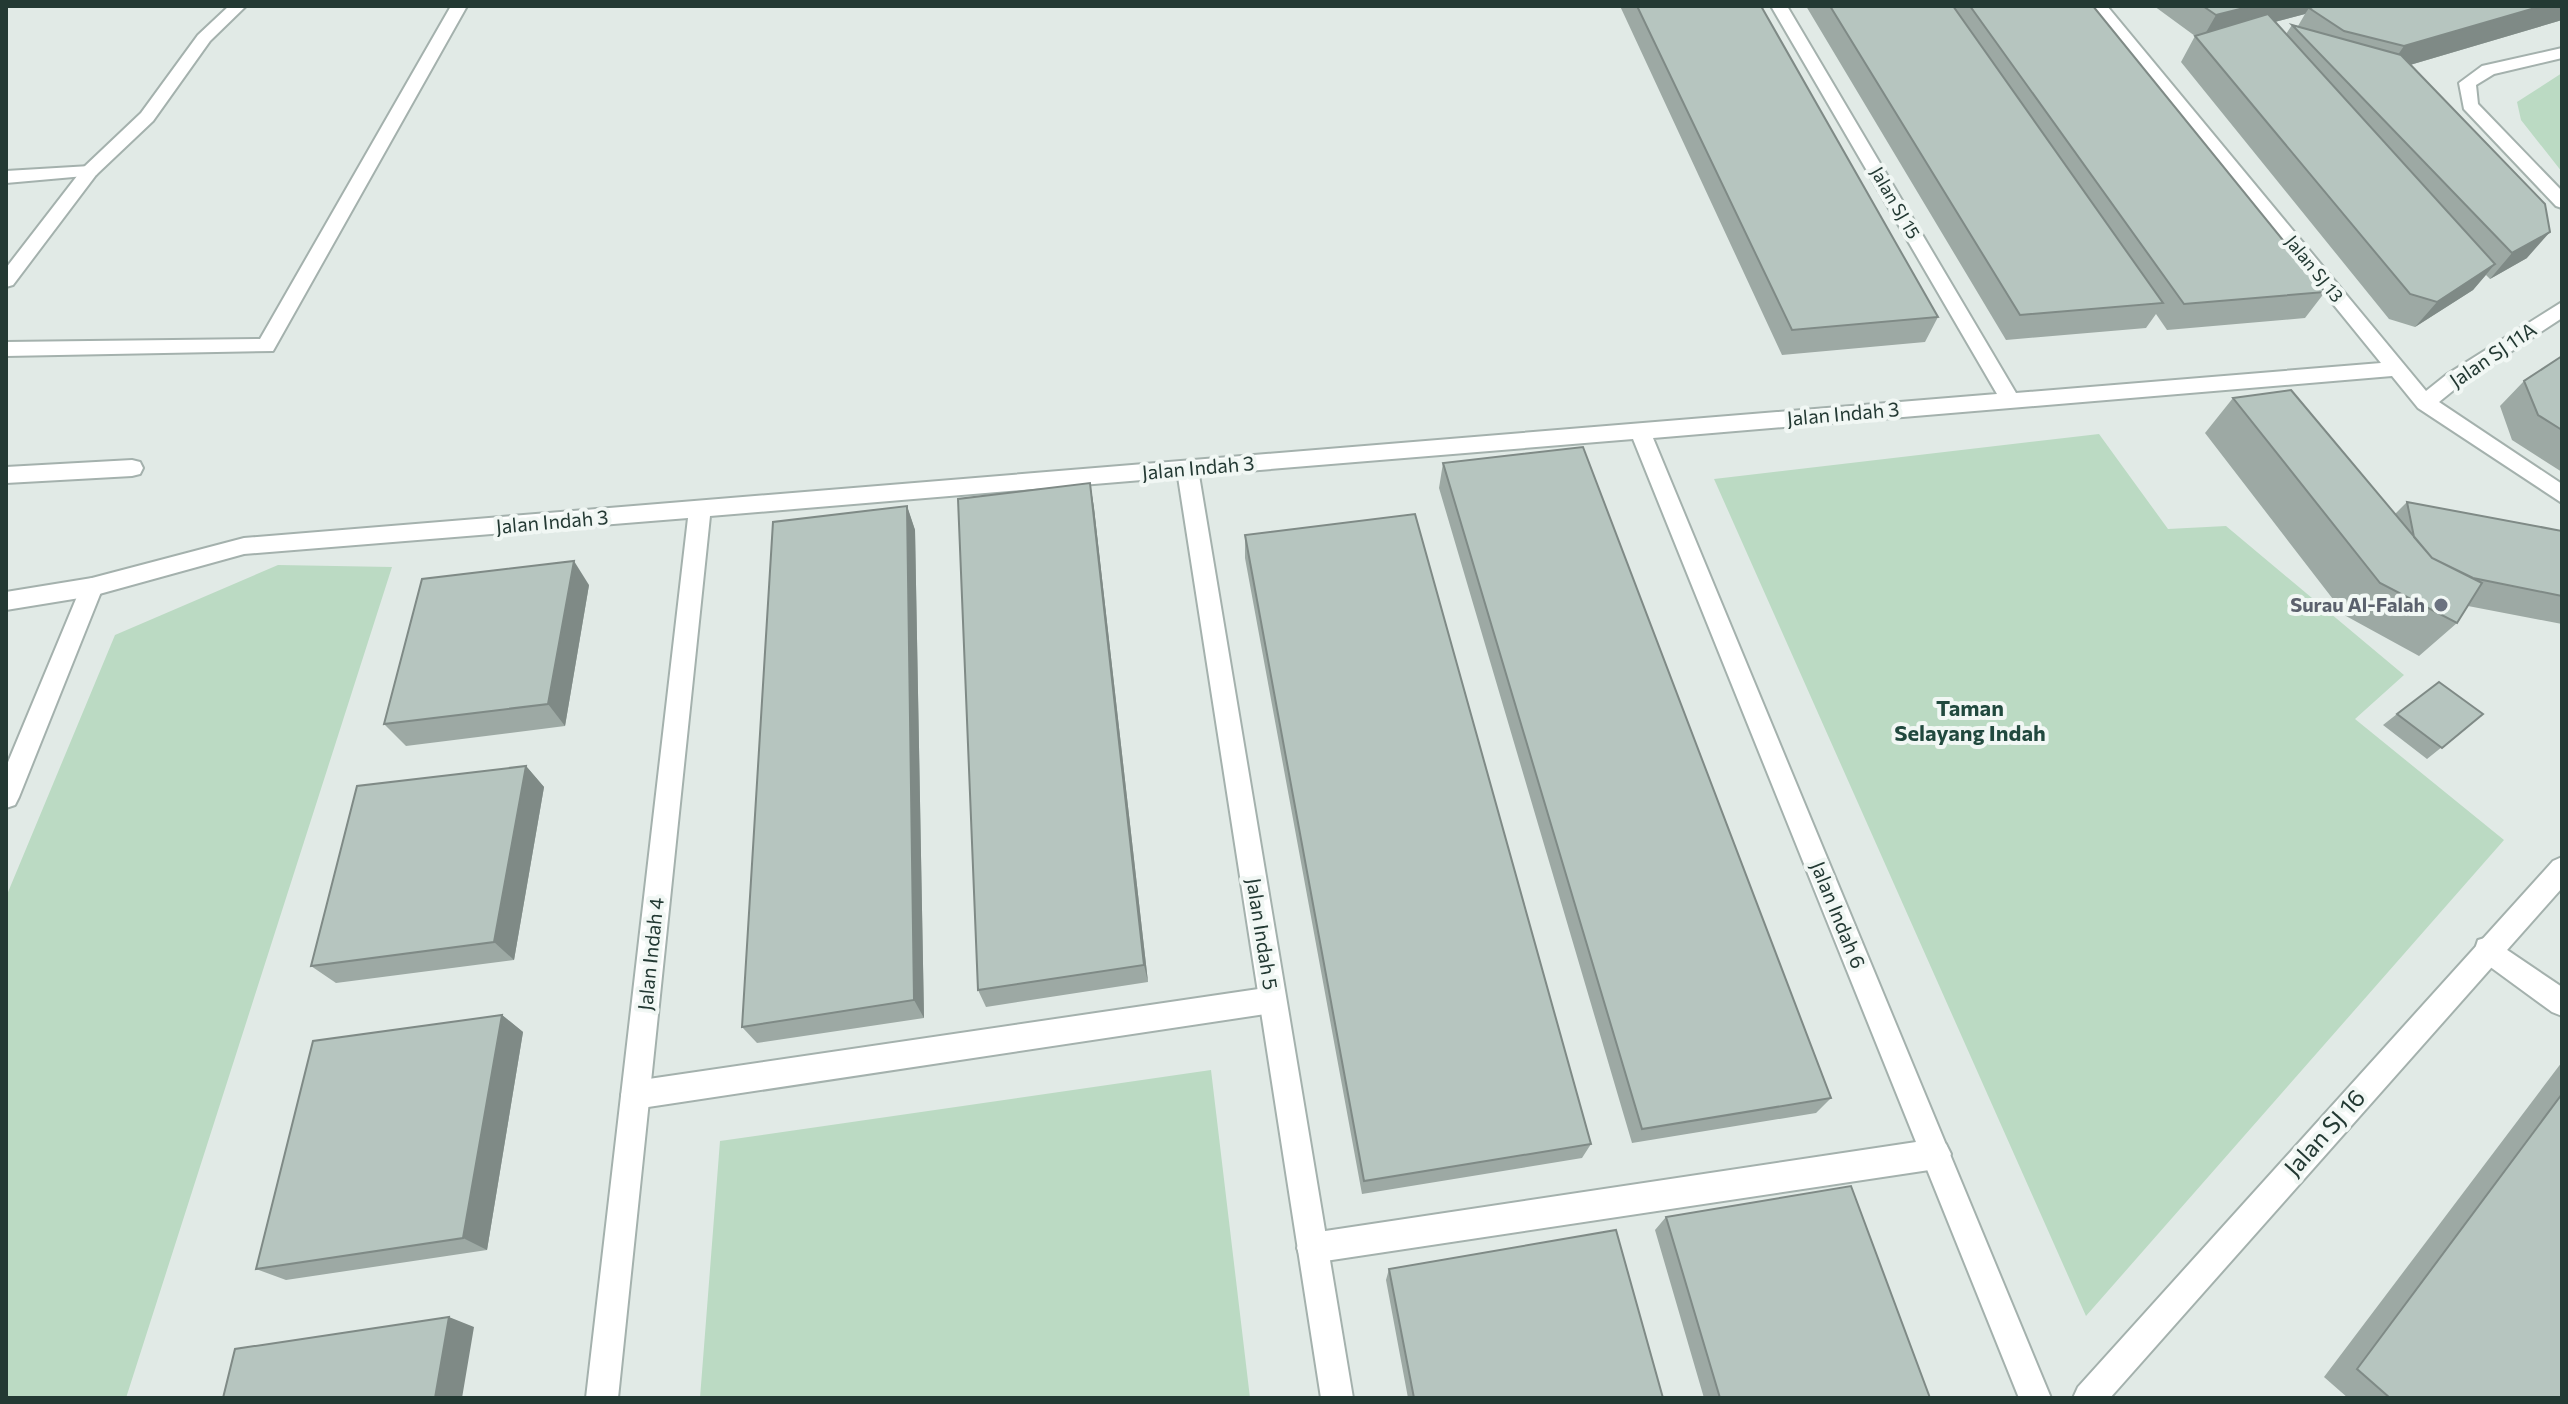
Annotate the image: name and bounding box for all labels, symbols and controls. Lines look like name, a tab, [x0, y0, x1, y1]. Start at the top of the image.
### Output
street label: Jalan SJ 15	[1866, 162, 1925, 243]
street label: Jalan SJ 13	[2281, 231, 2348, 306]
street label: Jalan SJ 11A	[2445, 316, 2541, 392]
street label: Jalan Indah 3	[1786, 396, 1900, 430]
street label: Jalan Indah 3	[1141, 450, 1255, 484]
street label: Jalan Indah 3	[495, 504, 609, 538]
place label: Surau Al-Falah	[2290, 592, 2425, 616]
marker: Surau Al-Falah	[2432, 596, 2450, 614]
district label: Taman Selayang Indah	[1894, 694, 2046, 746]
street label: Jalan Indah 6	[1807, 857, 1871, 972]
street label: Jalan Indah 5	[1242, 876, 1284, 992]
street label: Jalan Indah 4	[632, 896, 668, 1012]
street label: Jalan SJ 16	[2277, 1083, 2370, 1181]

